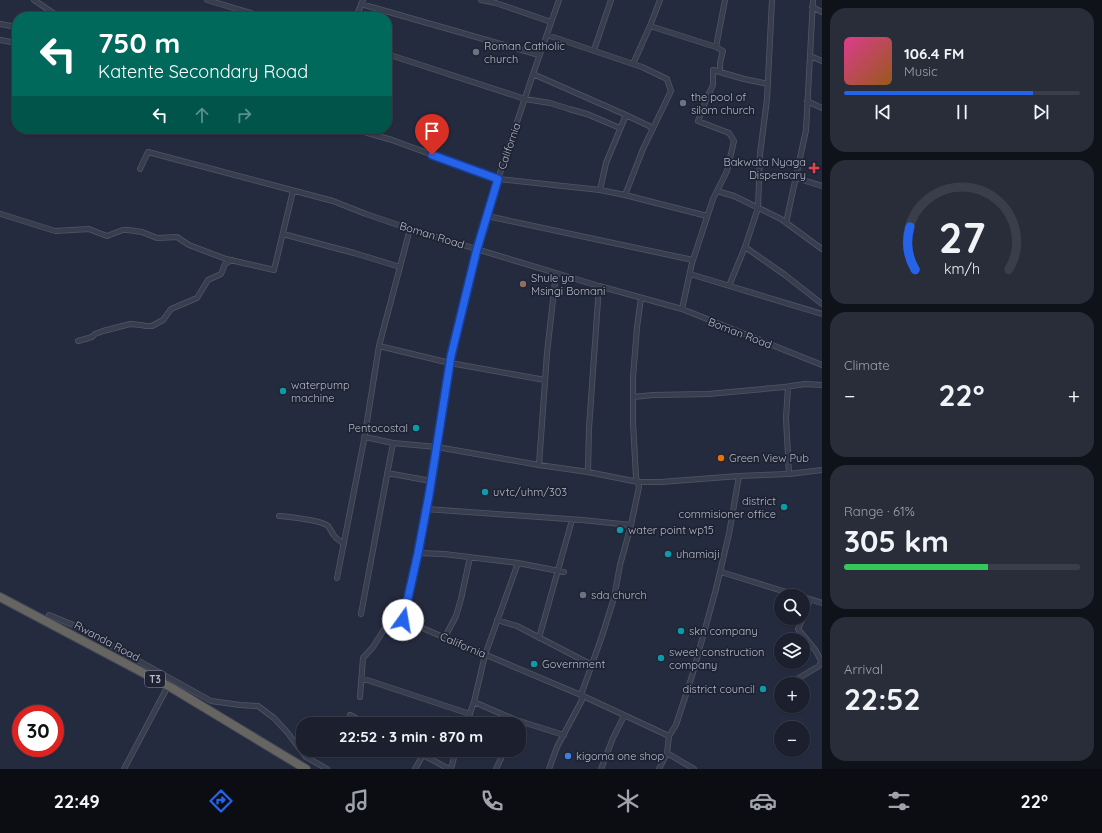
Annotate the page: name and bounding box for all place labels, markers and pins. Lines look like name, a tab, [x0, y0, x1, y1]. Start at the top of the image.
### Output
place label: Roman Catholic church	[484, 39, 565, 66]
marker: Roman Catholic church	[471, 47, 481, 57]
place label: the pool of silom church	[691, 90, 755, 117]
marker: the pool of silom church	[678, 98, 688, 108]
pin	[415, 114, 449, 155]
place label: Bakwata Nyaga Dispensary	[724, 155, 806, 182]
marker: Bakwata Nyaga Dispensary	[809, 163, 819, 173]
place label: Shule ya Msingi Bomani	[531, 271, 605, 298]
marker: Shule ya Msingi Bomani	[518, 279, 528, 289]
place label: waterpump machine	[291, 378, 350, 405]
marker: waterpump machine	[278, 386, 288, 396]
place label: Pentocostal	[348, 421, 408, 435]
marker: Pentocostal	[411, 423, 421, 433]
place label: Green View Pub	[729, 451, 809, 465]
marker: Green View Pub	[716, 453, 726, 463]
place label: uvtc/uhm/303	[493, 485, 567, 499]
marker: uvtc/uhm/303	[480, 487, 490, 497]
place label: district commisioner office	[678, 494, 776, 521]
marker: district commisioner office	[779, 502, 789, 512]
place label: water point wp15	[628, 523, 714, 537]
marker: water point wp15	[615, 525, 625, 535]
place label: uhamiaji	[676, 547, 720, 561]
marker: uhamiaji	[663, 549, 673, 559]
place label: sda church	[591, 588, 647, 602]
marker: sda church	[578, 590, 588, 600]
place label: skn company	[689, 624, 758, 638]
marker: skn company	[676, 626, 686, 636]
place label: sweet construction company	[669, 645, 764, 672]
marker: sweet construction company	[656, 653, 666, 663]
place label: Government	[542, 657, 605, 671]
marker: Government	[529, 659, 539, 669]
place label: district council	[683, 682, 755, 696]
marker: district council	[758, 684, 768, 694]
place label: kigoma one shop	[576, 749, 664, 763]
marker: kigoma one shop	[563, 751, 573, 761]

